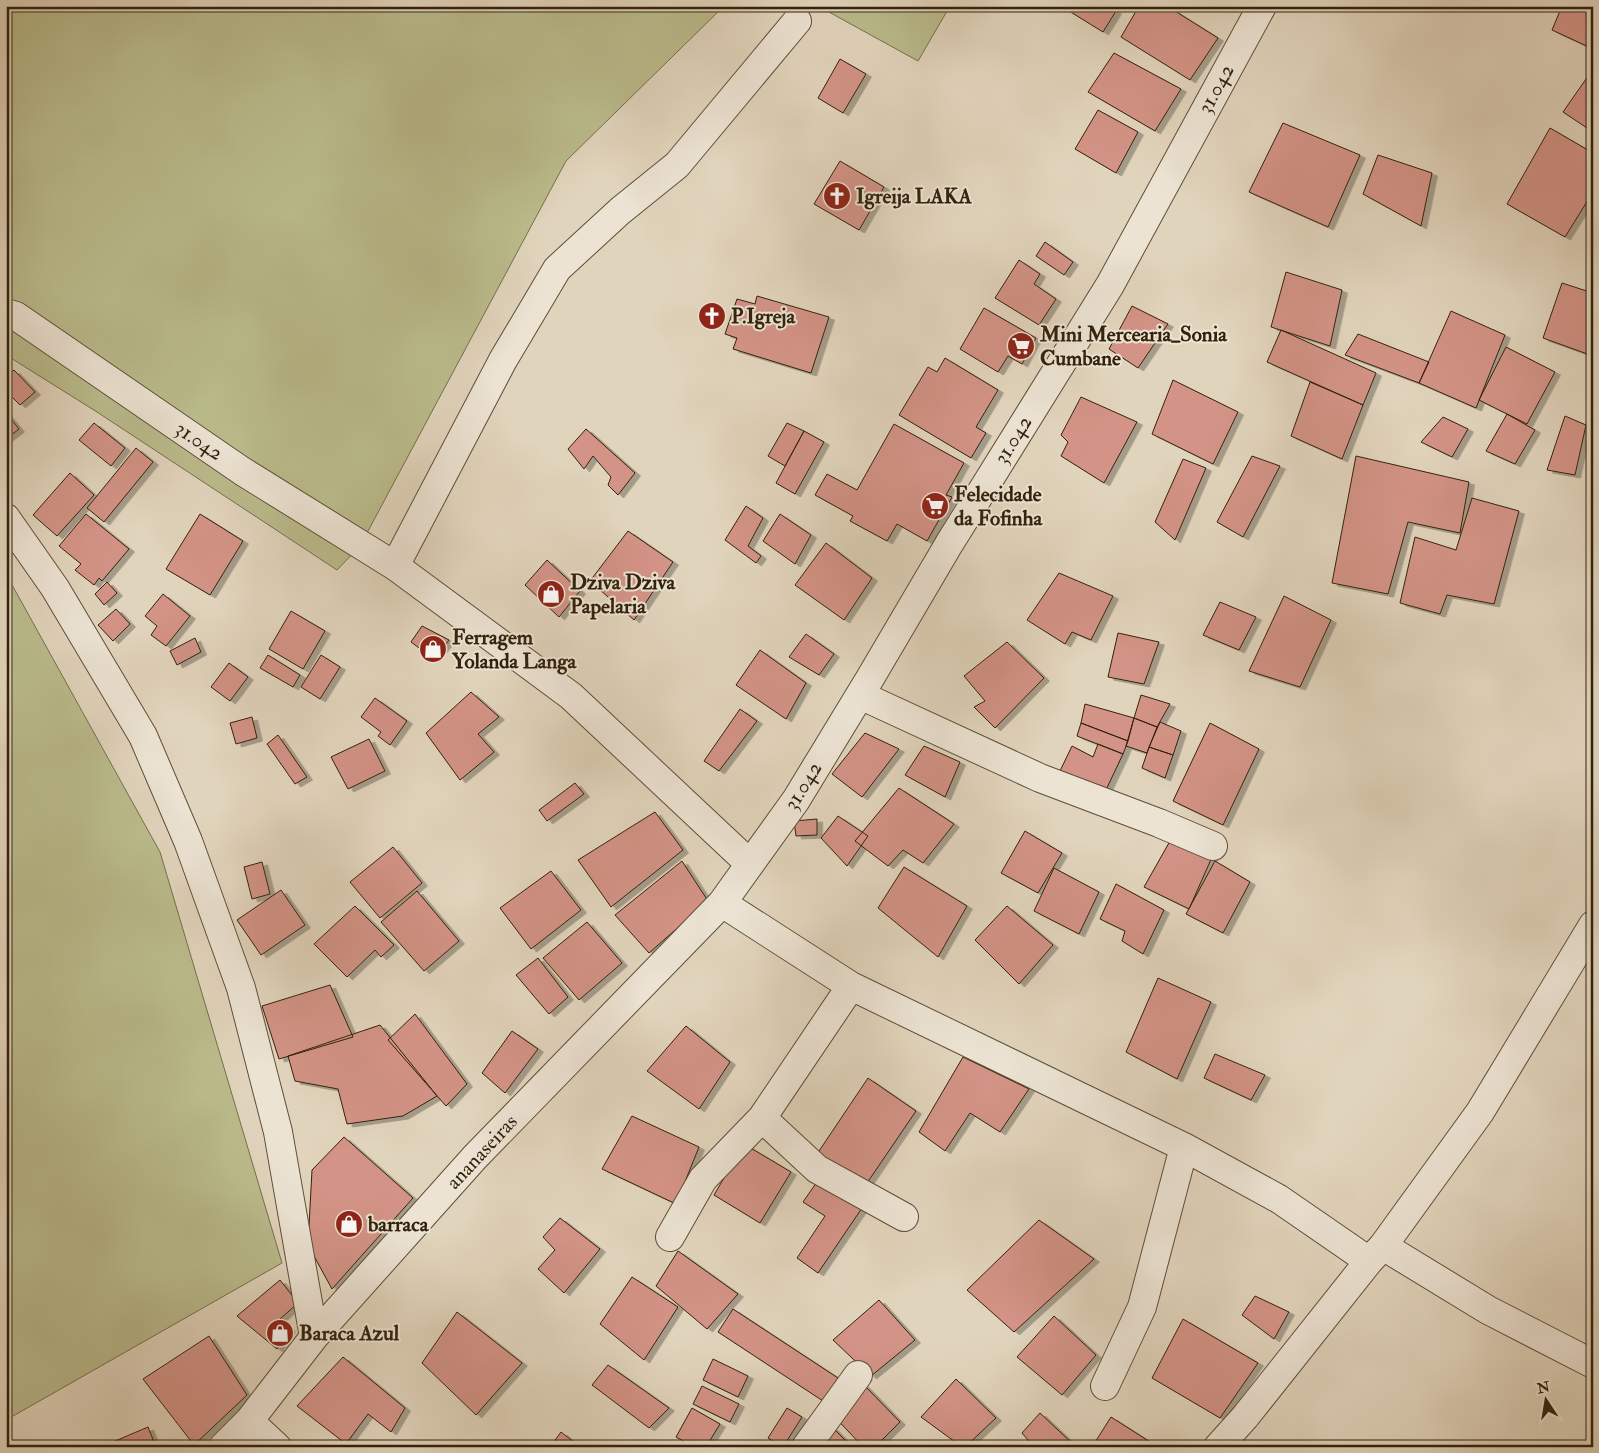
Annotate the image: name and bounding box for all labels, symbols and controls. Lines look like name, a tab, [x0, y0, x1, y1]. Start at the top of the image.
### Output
street label: 31.042	[1192, 60, 1240, 118]
church icon: Igreija LAKA	[822, 181, 852, 211]
place label: Igreija LAKA	[856, 183, 972, 210]
church icon: P.Igreja	[697, 301, 727, 331]
place label: P.Igreja	[731, 303, 796, 330]
place label: Mini Mercearia_Sonia Cumbane	[1039, 321, 1228, 372]
supermarket icon: Mini Mercearia_Sonia Cumbane	[1006, 331, 1036, 361]
street label: 31.042	[988, 411, 1038, 469]
street label: 31.042	[170, 415, 228, 467]
place label: Felecidade da Fofinha	[954, 481, 1044, 532]
supermarket icon: Felecidade da Fofinha	[920, 491, 950, 521]
place label: Dziva Dziva Papelaria	[570, 569, 677, 620]
shop icon: Dziva Dziva Papelaria	[536, 579, 566, 609]
place label: Ferragem Yolanda Langa	[451, 624, 578, 675]
shop icon: Ferragem Yolanda Langa	[418, 634, 448, 664]
street label: 31.042	[778, 757, 828, 815]
street label: ananaseiras	[440, 1109, 524, 1195]
shop icon: barraca	[334, 1209, 364, 1239]
place label: barraca	[367, 1211, 430, 1238]
shop icon: Baraca Azul	[265, 1318, 295, 1348]
place label: Baraca Azul	[299, 1320, 400, 1347]
north arrow	[1522, 1376, 1572, 1426]
text: N	[1535, 1378, 1552, 1398]

